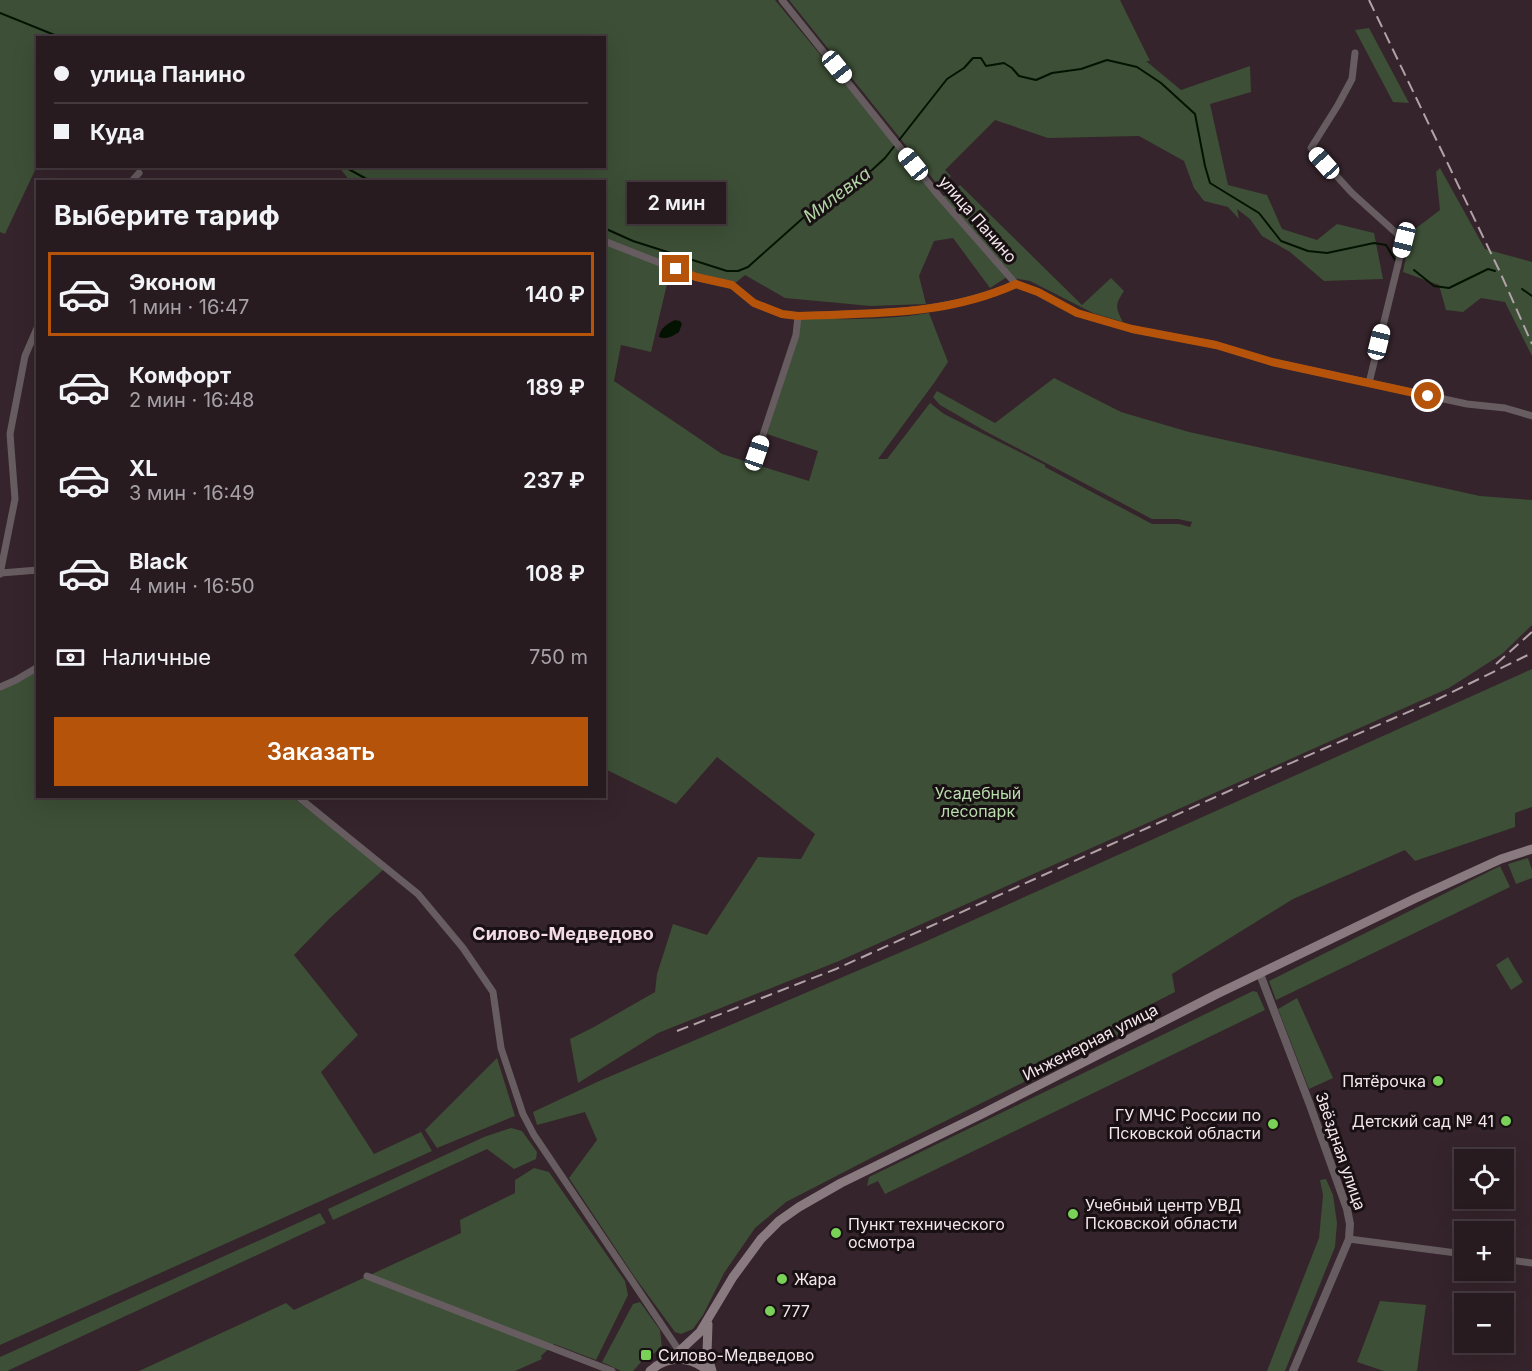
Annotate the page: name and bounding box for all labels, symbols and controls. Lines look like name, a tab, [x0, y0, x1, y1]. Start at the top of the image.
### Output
car	[819, 47, 855, 87]
text: улица Панино	[90, 61, 245, 87]
text: Куда	[90, 119, 145, 145]
car	[895, 144, 931, 184]
car	[1305, 144, 1343, 182]
water label: Милевка	[799, 163, 874, 227]
street label: улица Панино	[935, 171, 1021, 267]
callout: 2 мин	[626, 182, 726, 224]
text: 2 мин	[648, 191, 705, 215]
text: Выберите тариф	[54, 199, 280, 232]
car	[1391, 220, 1417, 260]
route end	[662, 255, 689, 282]
icon: car	[57, 267, 111, 321]
text: Эконом	[129, 269, 216, 295]
text: 140 ₽	[525, 281, 585, 307]
text: 1 мин · 16:47	[129, 295, 249, 319]
car	[1366, 322, 1392, 362]
icon: car	[57, 360, 111, 414]
text: Комфорт	[129, 362, 231, 388]
text: 189 ₽	[526, 374, 585, 400]
route start	[1414, 382, 1441, 409]
text: 2 мин · 16:48	[129, 388, 254, 412]
car	[743, 433, 771, 473]
icon: car	[57, 453, 111, 507]
text: XL	[129, 455, 158, 481]
text: 237 ₽	[523, 467, 585, 493]
text: 3 мин · 16:49	[129, 481, 255, 505]
icon: car	[57, 546, 111, 600]
text: Black	[129, 548, 188, 574]
text: 108 ₽	[526, 560, 585, 586]
text: 4 мин · 16:50	[129, 574, 255, 598]
icon: cash	[54, 641, 87, 674]
text: Наличные	[102, 644, 211, 670]
text: 750 m	[529, 645, 588, 669]
button: Заказать	[54, 717, 588, 786]
park label: Усадебный лесопарк	[935, 783, 1021, 821]
district label: Силово-Медведово	[472, 923, 654, 944]
street label: Инженерная улица	[1019, 999, 1161, 1085]
place label: Пятёрочка	[1342, 1071, 1426, 1091]
marker: Пятёрочка	[1431, 1074, 1445, 1088]
street label: Звёздная улица	[1311, 1089, 1371, 1213]
place label: ГУ МЧС России по Псковской области	[1108, 1105, 1261, 1143]
place label: Детский сад № 41	[1352, 1111, 1494, 1131]
marker: Детский сад № 41	[1499, 1114, 1513, 1128]
marker: ГУ МЧС России по Псковской области	[1266, 1117, 1280, 1131]
map controls	[1454, 1149, 1514, 1353]
button: locate	[1454, 1149, 1514, 1209]
place label: Учебный центр УВД Псковской области	[1085, 1195, 1241, 1233]
marker: Учебный центр УВД Псковской области	[1066, 1207, 1080, 1221]
place label: Пункт технического осмотра	[848, 1214, 1005, 1252]
button: +	[1454, 1221, 1514, 1281]
marker: Пункт технического осмотра	[829, 1226, 843, 1240]
place label: Жара	[794, 1269, 836, 1289]
marker: Жара	[775, 1272, 789, 1286]
button: −	[1454, 1293, 1514, 1353]
place label: 777	[782, 1301, 810, 1321]
marker: 777	[763, 1304, 777, 1318]
place label: Силово-Медведово	[658, 1345, 814, 1365]
marker: Силово-Медведово	[639, 1348, 653, 1362]

